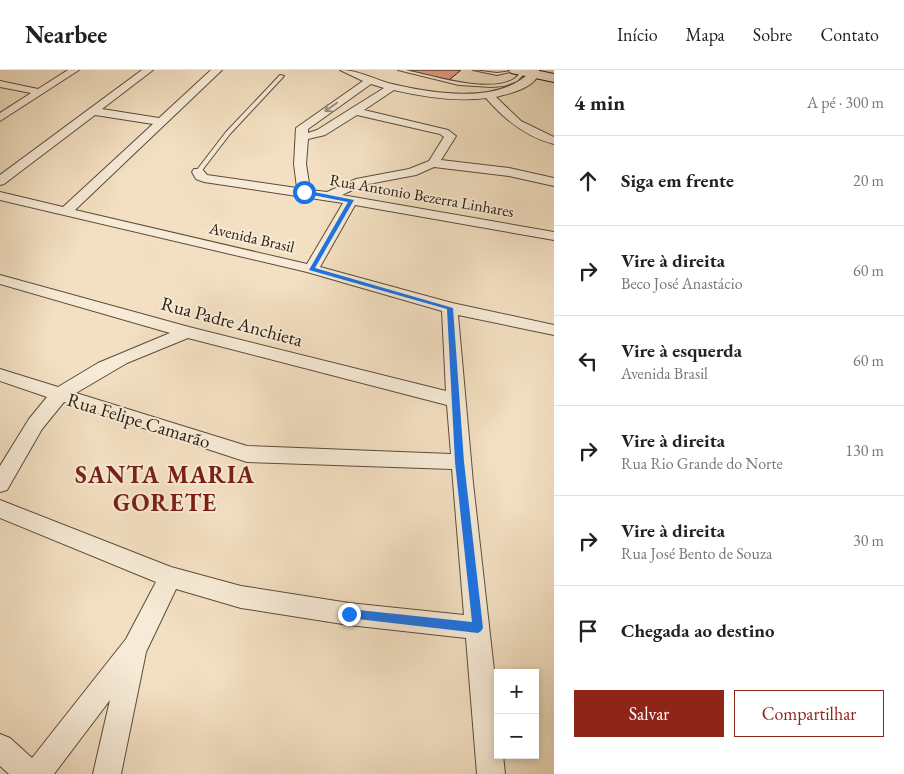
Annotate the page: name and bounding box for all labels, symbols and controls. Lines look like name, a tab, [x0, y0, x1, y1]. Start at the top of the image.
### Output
text: Nearbee	[25, 19, 107, 50]
text: Início	[617, 23, 658, 46]
text: Mapa	[686, 23, 725, 46]
text: Sobre	[753, 23, 792, 46]
text: Contato	[820, 23, 879, 46]
text: 4 min	[574, 89, 625, 116]
text: A pé · 300 m	[807, 92, 884, 113]
one-way arrow	[324, 102, 338, 112]
icon: ahead	[574, 167, 602, 195]
text: Siga em frente	[621, 168, 734, 193]
street label: Rua Antonio Bezerra Linhares	[328, 169, 516, 222]
text: 20 m	[853, 170, 884, 191]
route start	[293, 181, 316, 204]
street label: Avenida Brasil	[206, 217, 297, 258]
text: Vire à direita	[621, 248, 725, 273]
icon: right	[574, 257, 602, 285]
text: 60 m	[853, 260, 884, 281]
text: Beco José Anastácio	[621, 273, 743, 294]
street label: Rua Padre Anchieta	[158, 291, 306, 352]
text: Vire à esquerda	[621, 338, 742, 363]
icon: left	[574, 347, 602, 375]
text: 60 m	[853, 350, 884, 371]
text: Avenida Brasil	[621, 363, 708, 384]
street label: Rua Felipe Camarão	[64, 387, 214, 454]
text: Vire à direita	[621, 428, 725, 453]
icon: right	[574, 437, 602, 465]
text: 130 m	[845, 440, 884, 461]
text: Rua Rio Grande do Norte	[621, 453, 783, 474]
district label: SANTA MARIA GORETE	[75, 459, 255, 518]
text: Vire à direita	[621, 518, 725, 543]
icon: right	[574, 527, 602, 555]
text: 30 m	[853, 530, 884, 551]
text: Rua José Bento de Souza	[621, 543, 772, 564]
route end	[338, 603, 361, 626]
icon: arrive	[574, 617, 602, 645]
text: Chegada ao destino	[621, 618, 775, 643]
map controls	[494, 669, 539, 759]
button: +	[494, 669, 539, 714]
button: Salvar	[574, 690, 724, 737]
button: Compartilhar	[734, 690, 884, 737]
button: −	[494, 714, 539, 759]

